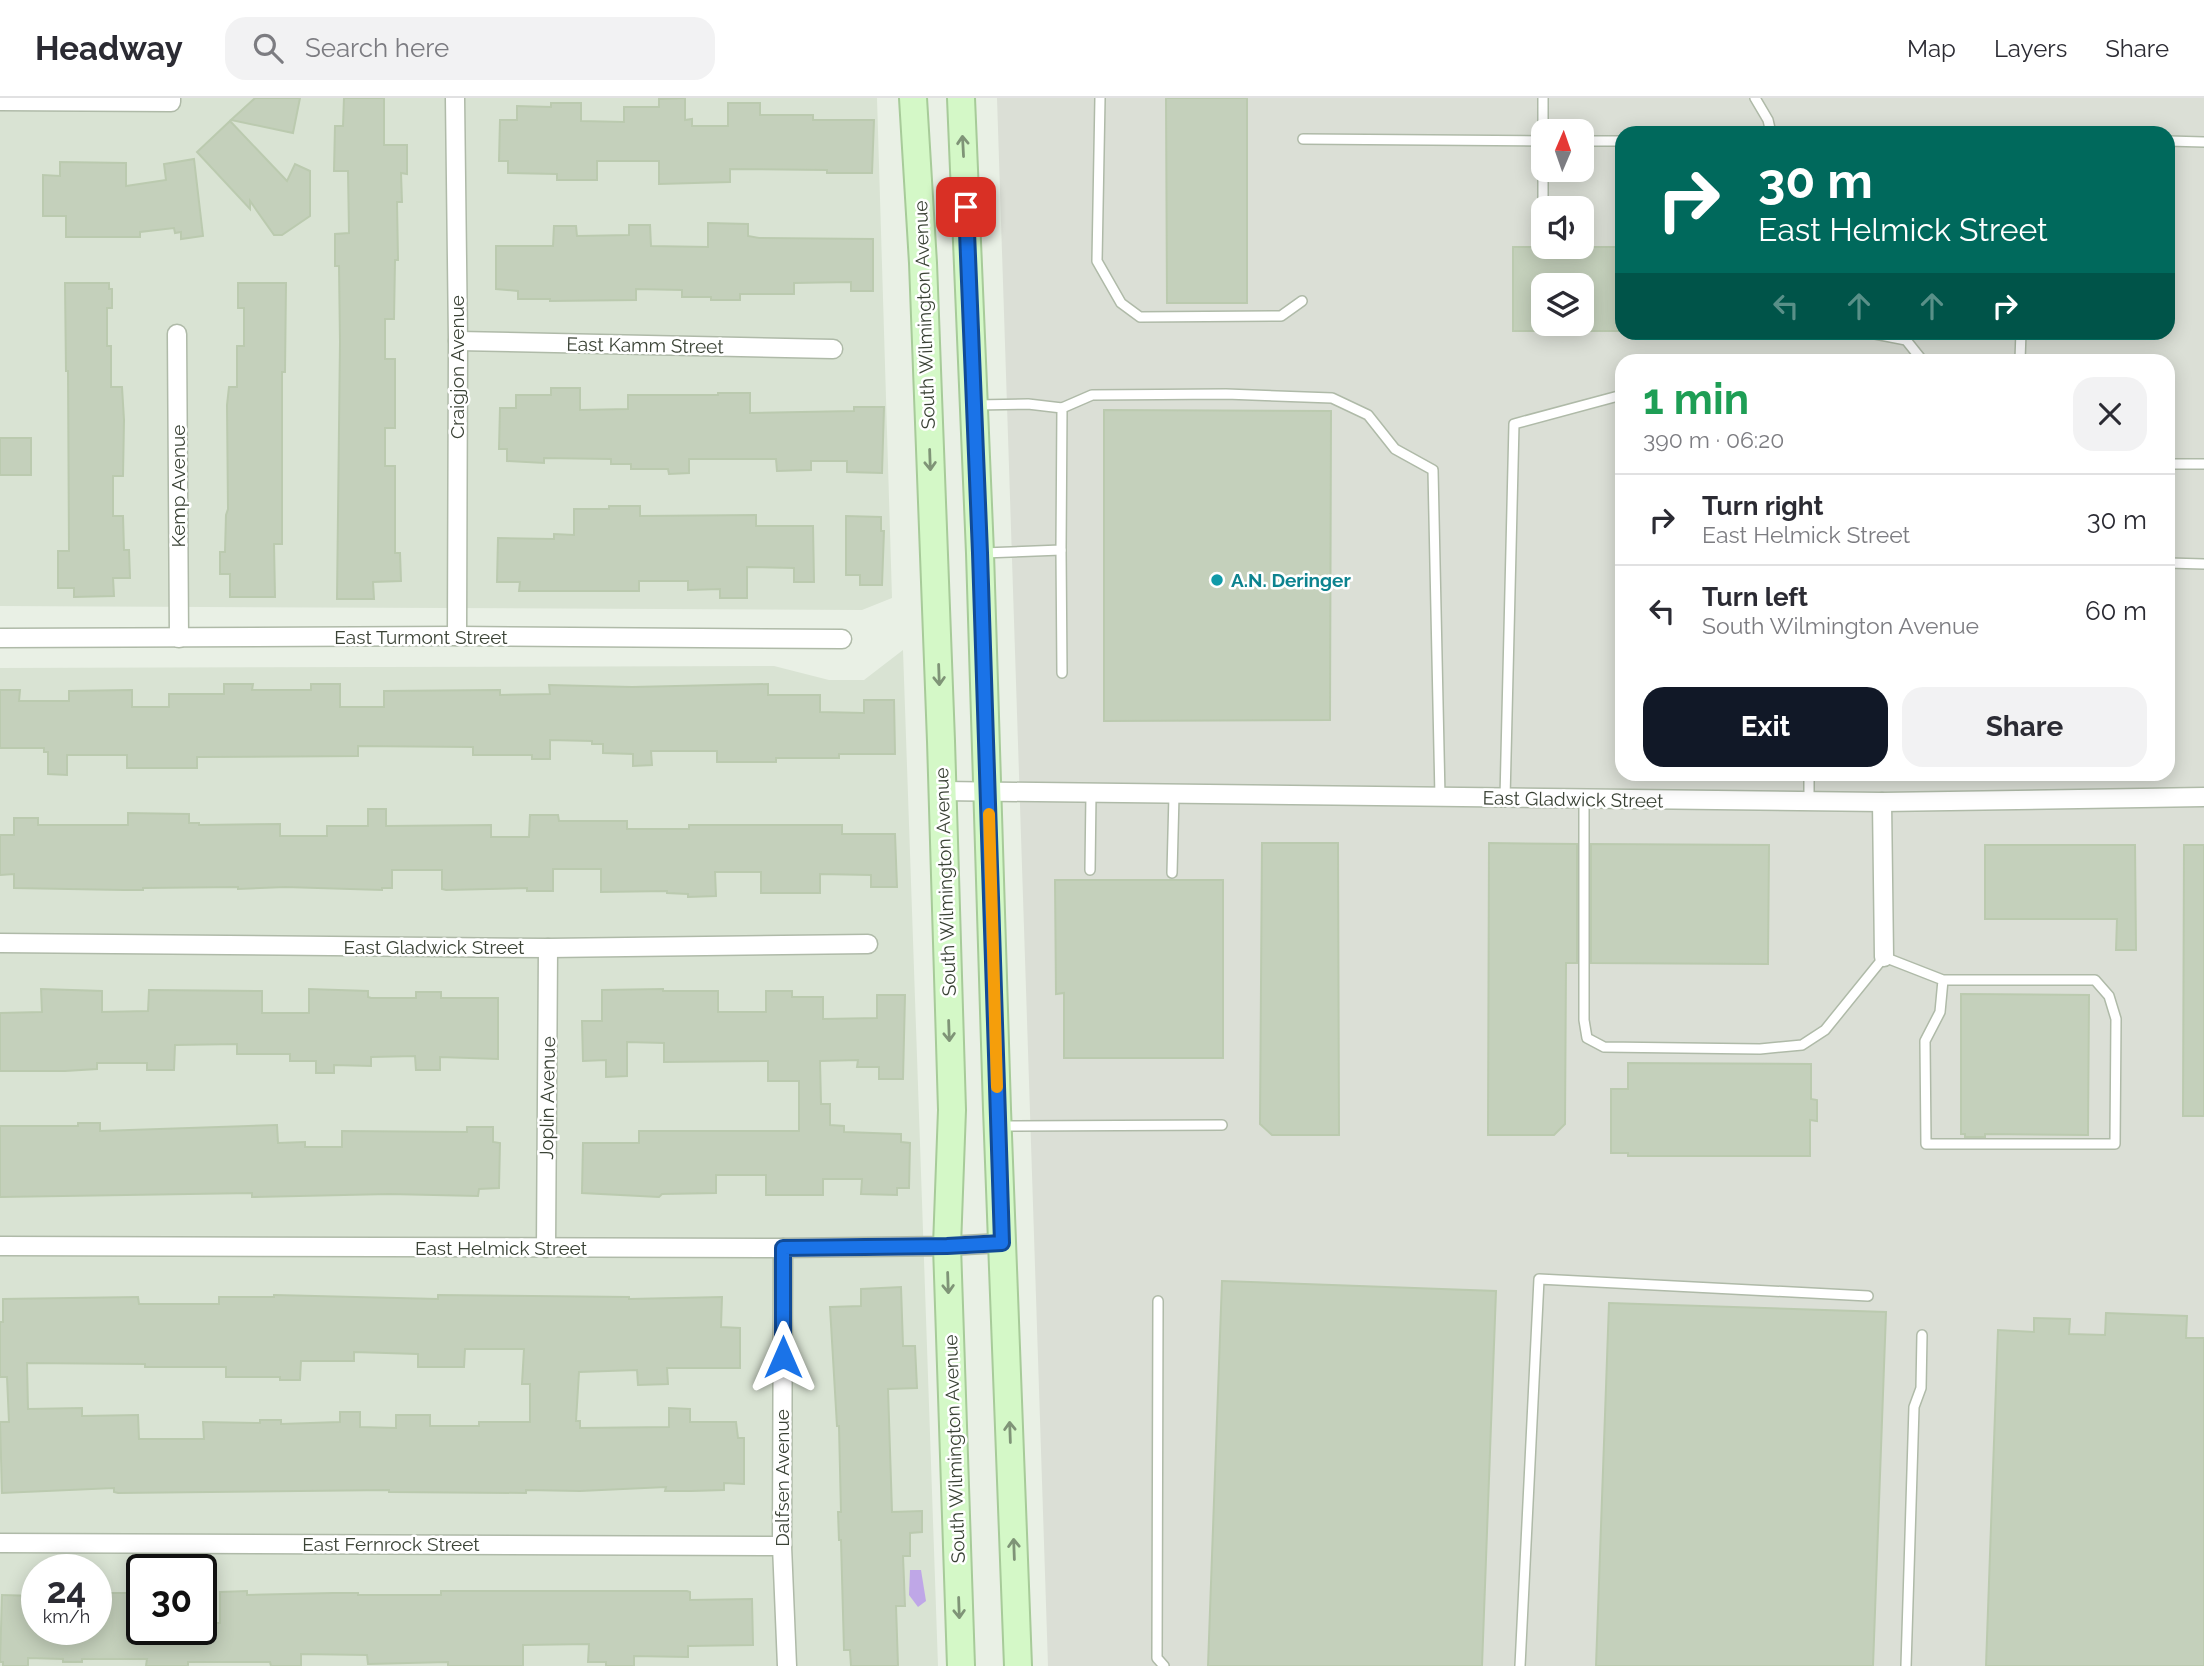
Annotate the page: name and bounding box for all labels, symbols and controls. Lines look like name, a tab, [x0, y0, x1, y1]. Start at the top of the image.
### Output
search box	[225, 17, 715, 80]
text: Headway	[35, 29, 183, 68]
icon: search	[249, 29, 287, 67]
text: Search here	[305, 33, 449, 63]
text: Map	[1907, 34, 1956, 63]
text: Layers	[1994, 34, 2067, 63]
text: Share	[2105, 34, 2169, 63]
north arrow	[1531, 119, 1594, 182]
map controls	[1531, 119, 1594, 336]
one-way arrow	[957, 135, 970, 158]
text: 30 m	[1758, 152, 1873, 209]
icon: right	[1643, 154, 1734, 245]
pin	[936, 177, 996, 237]
icon: arrive	[947, 188, 985, 226]
button: sound	[1531, 196, 1594, 259]
street label: South Wilmington Avenue	[909, 200, 939, 430]
text: East Helmick Street	[1758, 211, 2048, 248]
button: layers	[1531, 273, 1594, 336]
icon: left	[1767, 287, 1805, 325]
icon: ahead	[1840, 287, 1878, 325]
icon: ahead	[1913, 287, 1951, 325]
icon: right	[1986, 287, 2024, 325]
street label: Craigjon Avenue	[446, 295, 468, 439]
street label: East Kamm Street	[566, 333, 724, 357]
text: 1 min	[1643, 375, 1749, 424]
button: close	[2073, 377, 2147, 451]
street label: Kemp Avenue	[167, 425, 189, 547]
text: 390 m · 06:20	[1643, 426, 1784, 453]
one-way arrow	[923, 448, 937, 471]
text: Turn right	[1702, 491, 1823, 521]
icon: right	[1643, 501, 1681, 539]
text: 30 m	[2087, 505, 2147, 535]
text: East Helmick Street	[1702, 521, 1910, 548]
place label: A.N. Deringer	[1231, 569, 1351, 591]
marker: A.N. Deringer	[1209, 572, 1225, 588]
text: Turn left	[1702, 582, 1808, 612]
icon: left	[1643, 592, 1681, 630]
text: 60 m	[2085, 596, 2147, 626]
text: South Wilmington Avenue	[1702, 612, 1979, 639]
street label: East Turmont Street	[334, 626, 508, 648]
one-way arrow	[932, 663, 945, 686]
button: Exit	[1643, 687, 1888, 767]
button: Share	[1902, 687, 2147, 767]
street label: South Wilmington Avenue	[930, 767, 960, 997]
street label: East Gladwick Street	[1482, 786, 1664, 812]
street label: East Gladwick Street	[344, 936, 525, 958]
one-way arrow	[943, 1019, 956, 1042]
street label: Joplin Avenue	[535, 1036, 559, 1160]
street label: East Helmick Street	[415, 1237, 588, 1259]
one-way arrow	[942, 1271, 955, 1294]
position arrow	[746, 1320, 820, 1394]
street label: South Wilmington Avenue	[939, 1334, 969, 1564]
street label: Dalfsen Avenue	[771, 1409, 793, 1547]
one-way arrow	[1003, 1421, 1016, 1444]
street label: East Fernrock Street	[302, 1533, 480, 1555]
one-way arrow	[1007, 1538, 1020, 1561]
speed limit sign: 30	[126, 1554, 217, 1645]
text: 24	[47, 1570, 86, 1611]
one-way arrow	[952, 1596, 965, 1619]
text: km/h	[43, 1606, 90, 1627]

